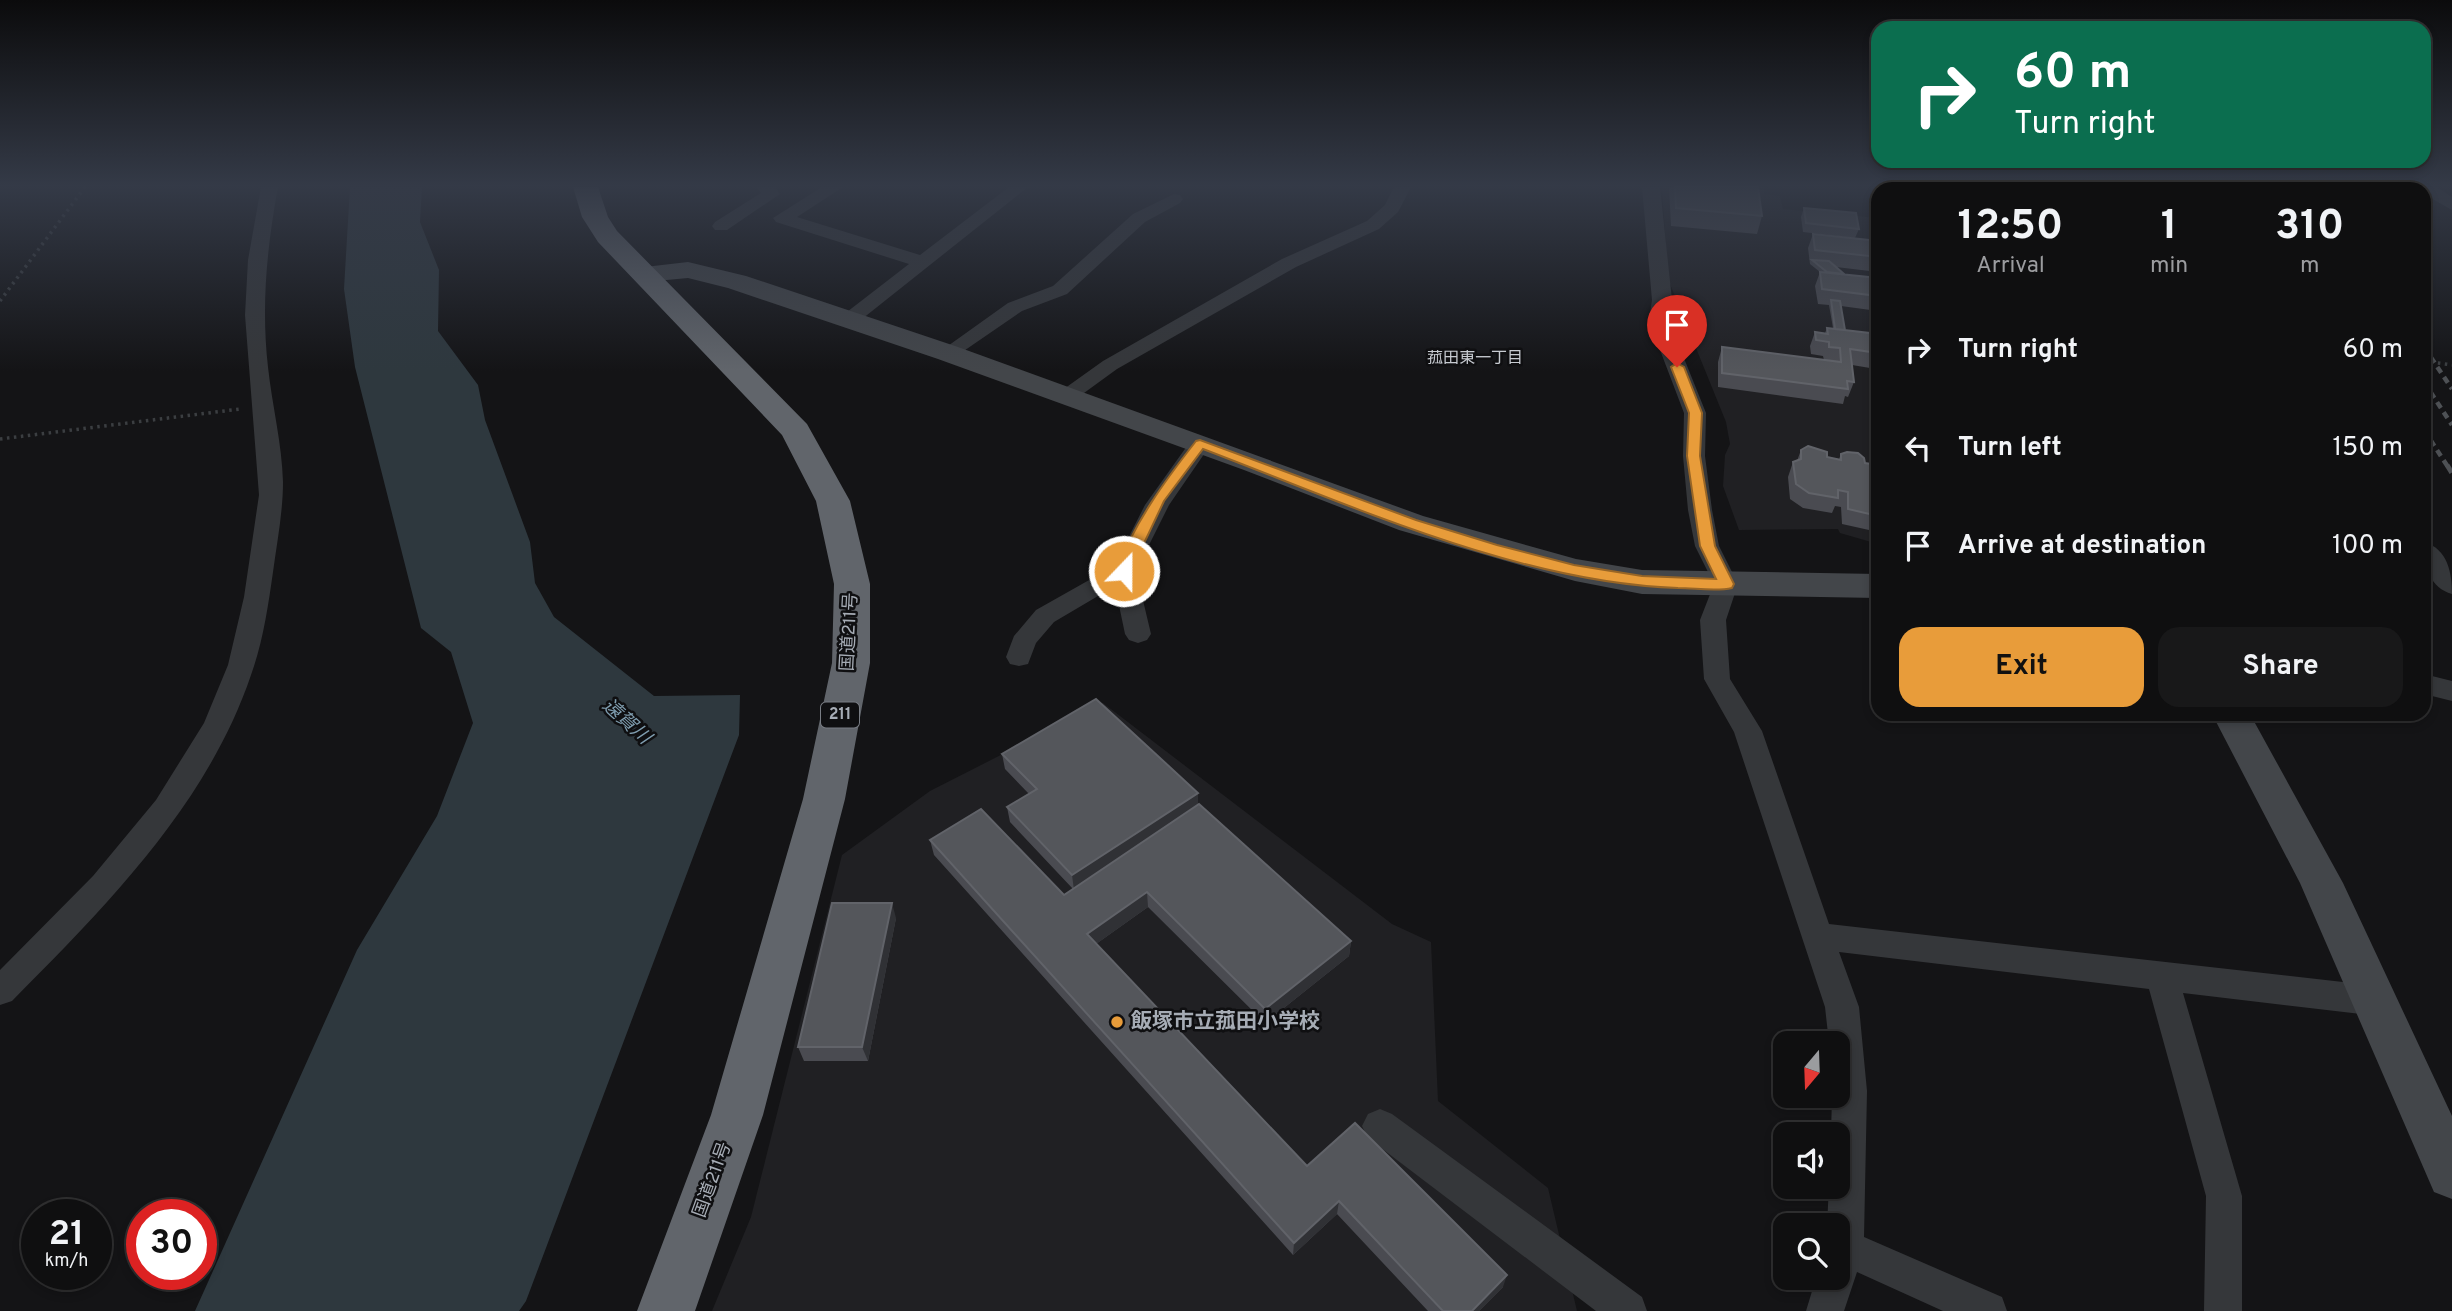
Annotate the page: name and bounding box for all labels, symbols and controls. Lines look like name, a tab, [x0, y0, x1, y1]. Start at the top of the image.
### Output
text: 60 m	[2014, 44, 2132, 106]
icon: right	[1899, 49, 1990, 140]
text: Turn right	[2014, 105, 2156, 145]
text: 12:50	[1958, 201, 2063, 254]
text: 1	[2161, 201, 2178, 254]
text: 310	[2275, 201, 2344, 254]
text: Arrival	[1976, 252, 2045, 281]
text: min	[2150, 252, 2188, 281]
text: m	[2300, 252, 2319, 281]
pin	[1647, 295, 1707, 367]
icon: arrive	[1658, 306, 1696, 344]
icon: right	[1899, 331, 1937, 369]
text: Turn right	[1958, 334, 2078, 367]
text: 60 m	[2343, 334, 2403, 367]
district label: 菰田東一丁目	[1427, 349, 1523, 369]
icon: left	[1899, 429, 1937, 467]
text: Turn left	[1958, 432, 2062, 465]
text: 150 m	[2332, 432, 2403, 465]
icon: arrive	[1899, 527, 1937, 565]
text: Arrive at destination	[1958, 530, 2206, 563]
text: 100 m	[2332, 530, 2403, 563]
position arrow	[1087, 534, 1161, 608]
street label: 国道211号	[836, 592, 864, 672]
button: Exit	[1899, 627, 2144, 707]
button: Share	[2158, 627, 2403, 707]
water label: 遠賀川	[597, 694, 657, 751]
road number: 211	[821, 702, 859, 728]
place label: 飯塚市立菰田小学校	[1130, 1009, 1320, 1036]
marker: 飯塚市立菰田小学校	[1109, 1014, 1125, 1030]
north arrow	[1773, 1031, 1850, 1108]
map controls	[1773, 1031, 1850, 1290]
button: sound	[1773, 1122, 1850, 1199]
street label: 国道211号	[689, 1139, 737, 1221]
speed limit sign: 30	[126, 1199, 217, 1290]
text: 21	[49, 1213, 84, 1257]
button: search	[1773, 1213, 1850, 1290]
text: km/h	[45, 1250, 88, 1273]

